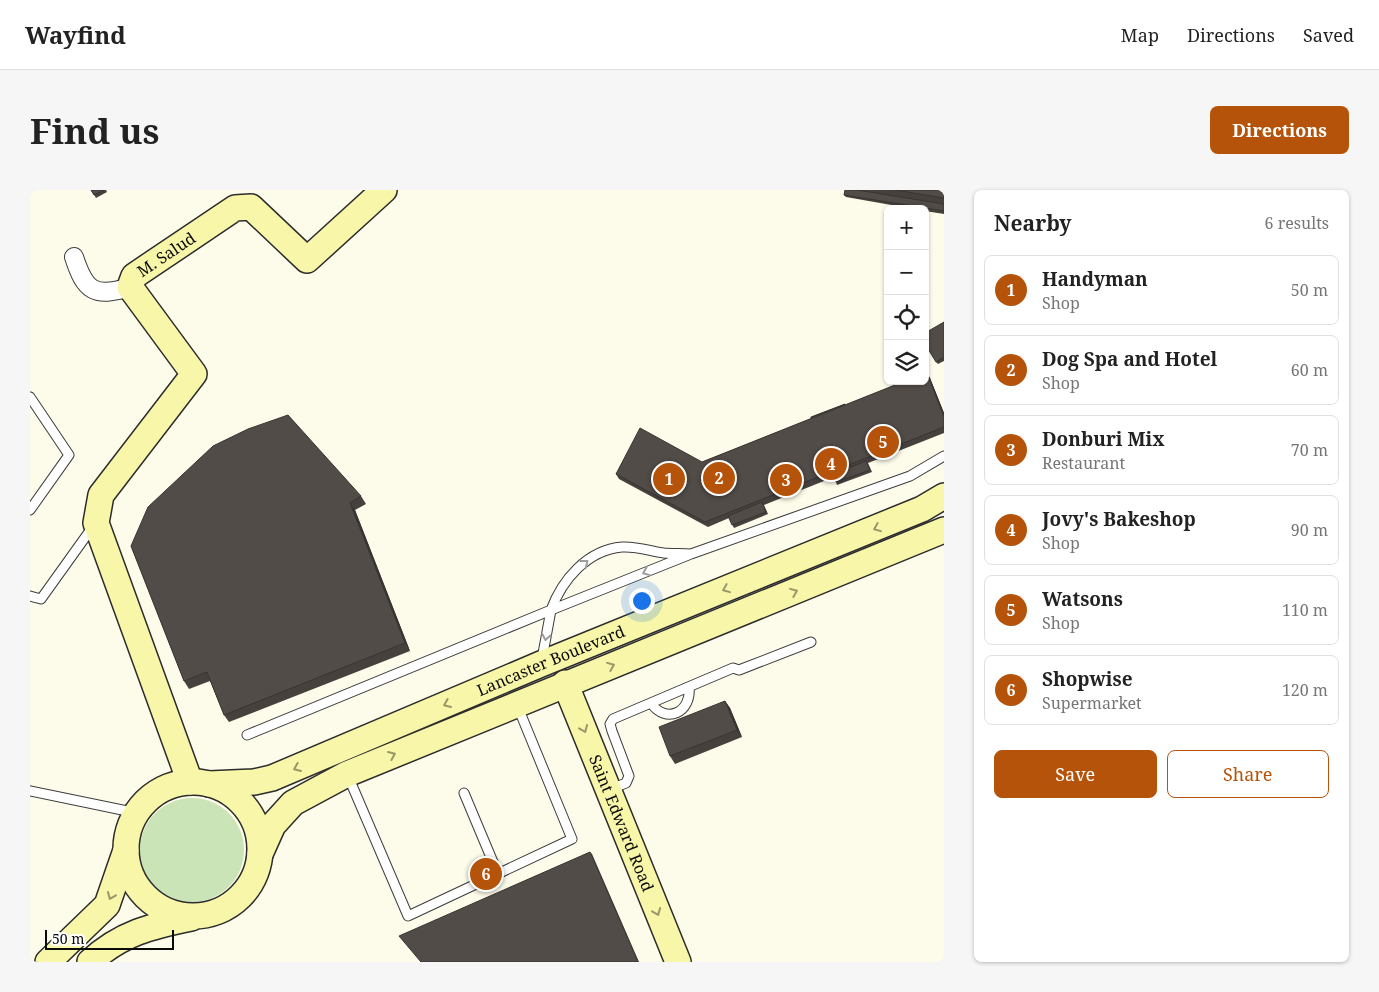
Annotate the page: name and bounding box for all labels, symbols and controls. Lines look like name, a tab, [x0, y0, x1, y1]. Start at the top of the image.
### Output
text: Wayfind	[25, 18, 126, 51]
text: Map	[1121, 23, 1159, 47]
text: Directions	[1187, 23, 1275, 47]
text: Saved	[1303, 23, 1354, 47]
button: Directions	[1210, 106, 1349, 154]
text: Find us	[30, 107, 159, 154]
map controls	[884, 205, 929, 385]
button: +	[884, 205, 929, 250]
text: Nearby	[994, 209, 1072, 237]
text: 6 results	[1265, 212, 1329, 234]
street label: M. Salud	[133, 227, 200, 282]
button: −	[884, 250, 929, 295]
text: Handyman	[1042, 266, 1148, 292]
text: 1	[1006, 279, 1016, 301]
text: 50 m	[1291, 279, 1328, 301]
text: Shop	[1042, 292, 1080, 314]
button: locate	[884, 295, 929, 340]
button: layers	[884, 340, 929, 385]
text: Dog Spa and Hotel	[1042, 346, 1217, 372]
text: 2	[1006, 359, 1016, 381]
text: 60 m	[1291, 359, 1328, 381]
text: Shop	[1042, 372, 1080, 394]
pin: 5	[867, 423, 899, 461]
text: Donburi Mix	[1042, 426, 1165, 452]
text: 3	[1006, 439, 1016, 461]
text: 70 m	[1291, 439, 1328, 461]
pin: 4	[815, 445, 847, 483]
text: Restaurant	[1042, 452, 1125, 474]
pin: 2	[703, 459, 735, 497]
pin: 1	[653, 460, 685, 498]
pin: 3	[770, 461, 802, 499]
text: Jovy's Bakeshop	[1042, 506, 1196, 532]
text: 4	[1006, 519, 1016, 541]
text: 90 m	[1291, 519, 1328, 541]
one-way arrow	[873, 521, 882, 532]
text: Shop	[1042, 532, 1080, 554]
one-way arrow	[579, 560, 588, 568]
one-way arrow	[642, 566, 651, 576]
one-way arrow	[723, 583, 731, 593]
text: Watsons	[1042, 586, 1123, 612]
your location	[629, 588, 655, 614]
one-way arrow	[789, 588, 798, 598]
text: 5	[1006, 599, 1016, 621]
text: 110 m	[1282, 599, 1328, 621]
text: Shop	[1042, 612, 1080, 634]
street label: Lancaster Boulevard	[473, 620, 628, 701]
one-way arrow	[542, 633, 552, 641]
one-way arrow	[606, 661, 615, 672]
text: Shopwise	[1042, 666, 1133, 692]
text: 6	[1006, 679, 1016, 701]
text: 120 m	[1282, 679, 1328, 701]
text: Supermarket	[1042, 692, 1142, 714]
one-way arrow	[443, 698, 452, 708]
one-way arrow	[578, 724, 588, 732]
button: Save	[994, 750, 1157, 798]
button: Share	[1167, 750, 1329, 798]
one-way arrow	[387, 751, 396, 761]
street label: Saint Edward Road	[584, 751, 659, 895]
one-way arrow	[293, 761, 302, 772]
pin: 6	[470, 855, 502, 893]
one-way arrow	[106, 891, 117, 900]
one-way arrow	[651, 907, 662, 916]
scale bar	[45, 927, 174, 950]
text: 50 m	[52, 929, 85, 948]

